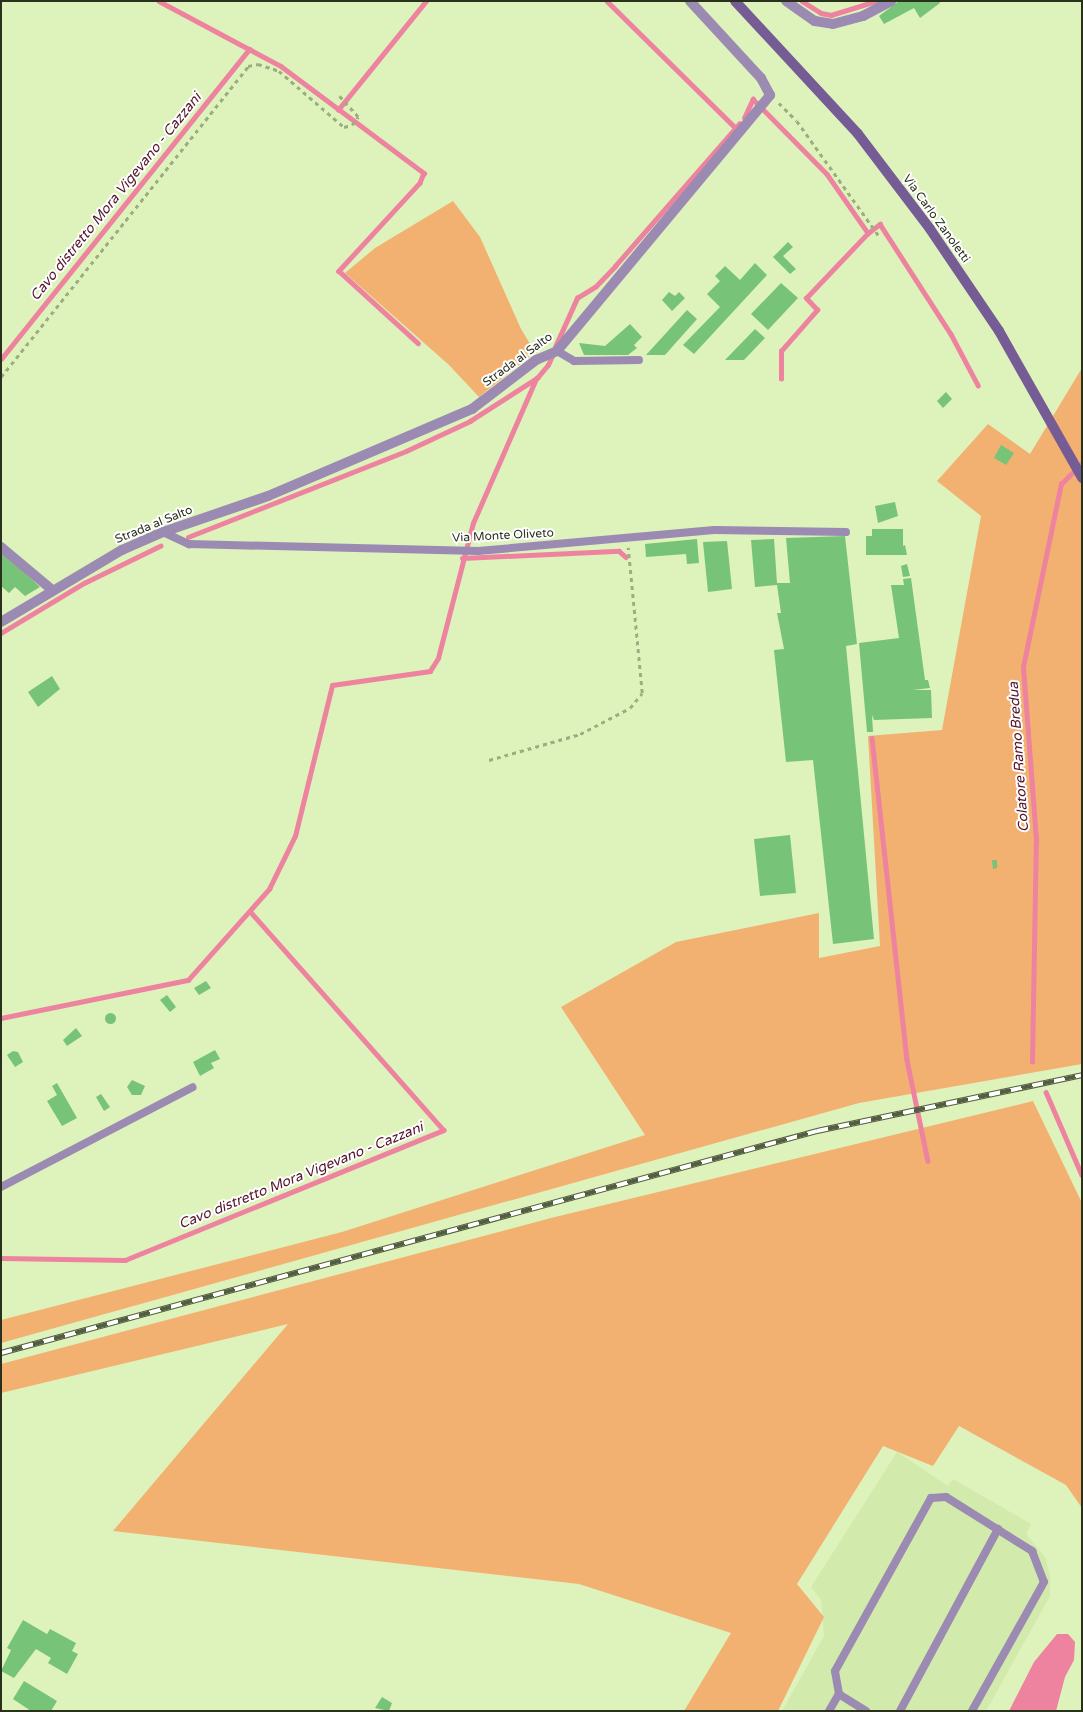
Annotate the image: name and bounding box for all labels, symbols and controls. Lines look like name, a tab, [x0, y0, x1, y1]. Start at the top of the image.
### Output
water label: Cavo distretto Mora Vigevano - Cazzani	[27, 90, 205, 304]
street label: Via Carlo Zanoletti	[899, 172, 973, 266]
street label: Strada al Salto	[480, 330, 556, 390]
street label: Strada al Salto	[113, 503, 195, 547]
street label: Via Monte Oliveto	[452, 526, 554, 546]
water label: Colatore Ramo Bredua	[1005, 681, 1033, 833]
water label: Cavo distretto Mora Vigevano - Cazzani	[176, 1119, 426, 1233]

